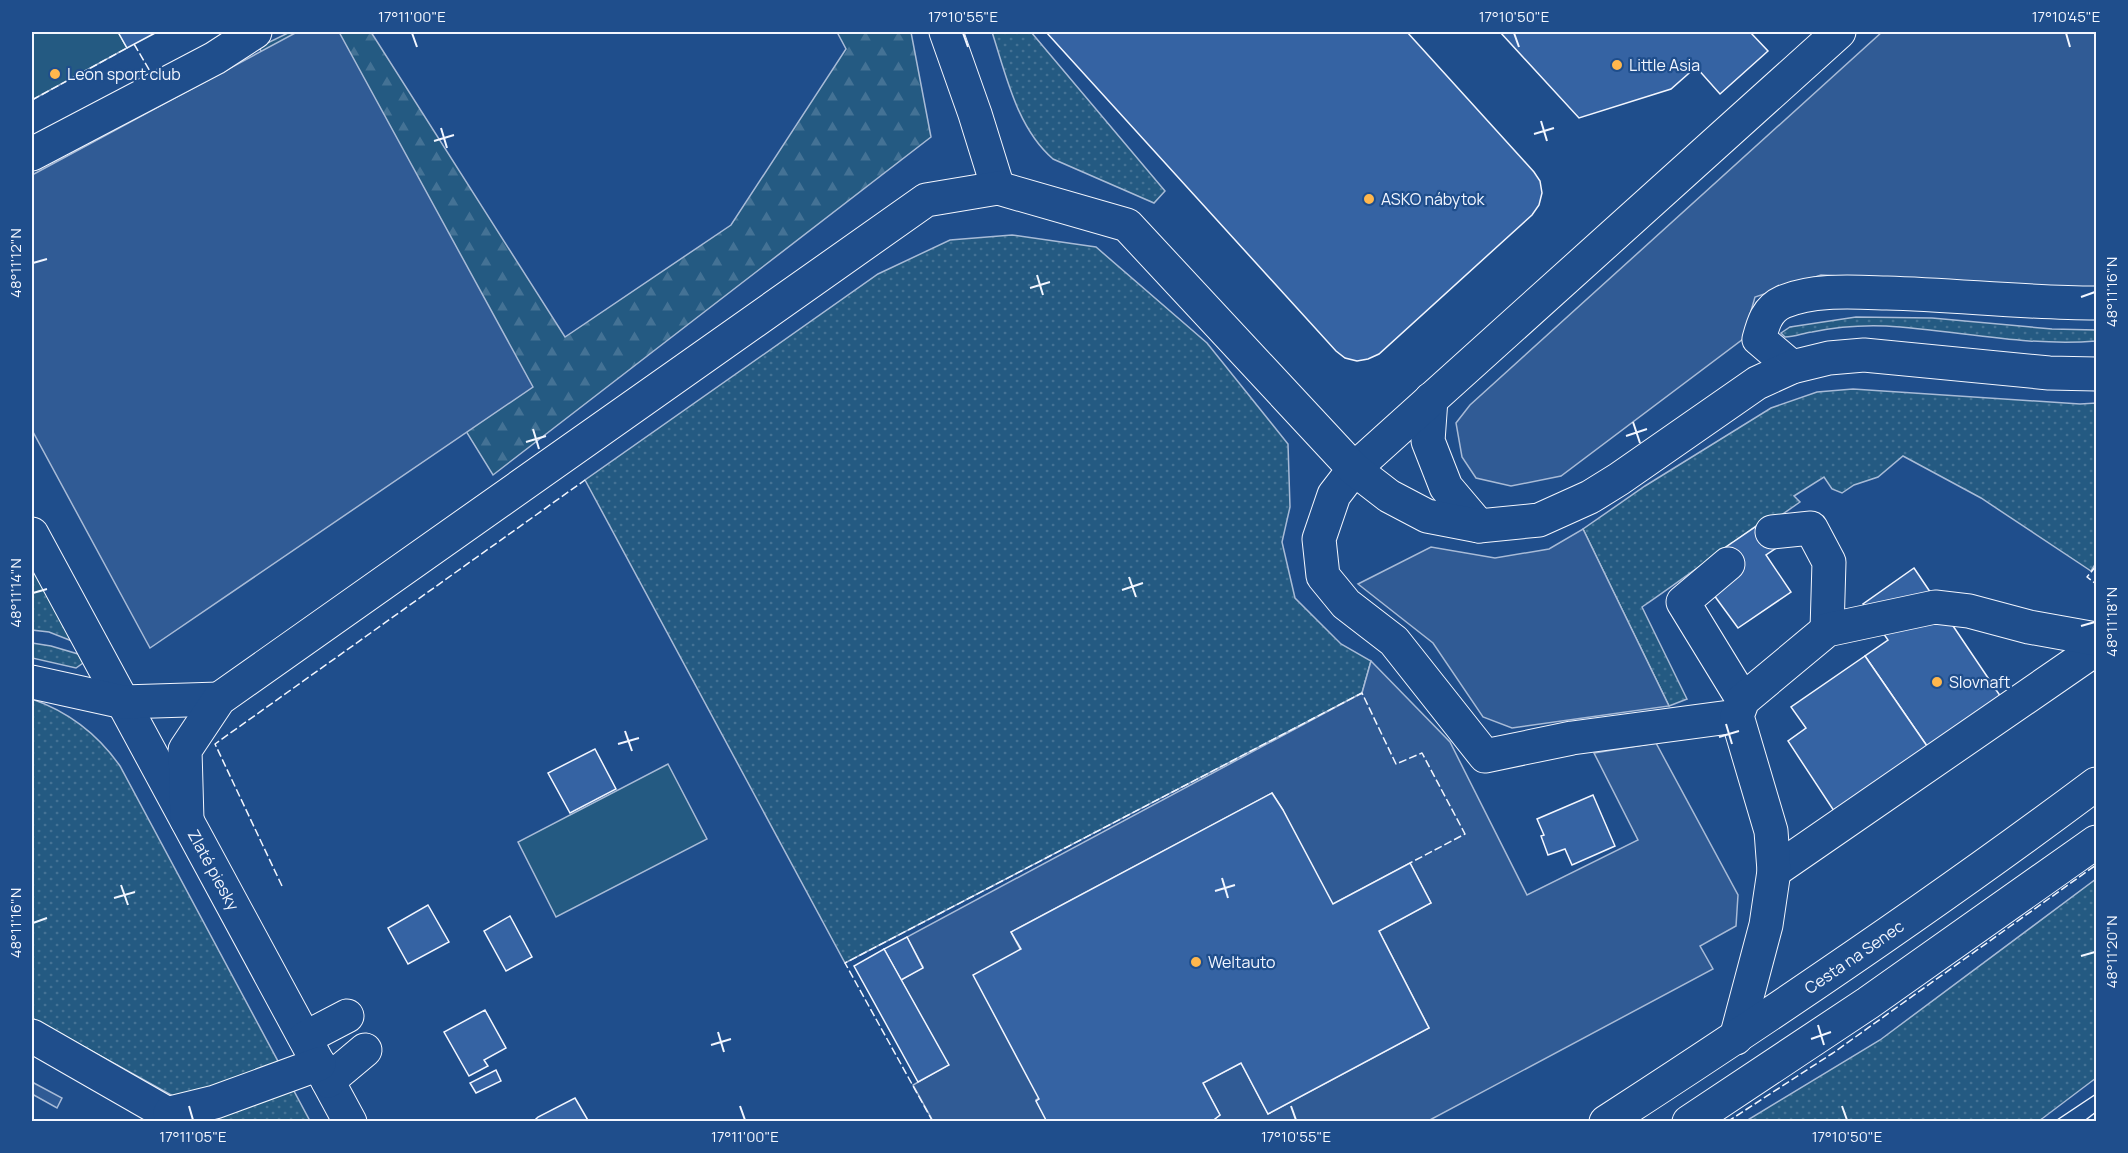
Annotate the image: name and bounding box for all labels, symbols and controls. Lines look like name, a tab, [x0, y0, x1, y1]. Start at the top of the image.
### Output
text: 17°11'00"E	[378, 6, 446, 27]
text: 17°10'55"E	[928, 6, 998, 27]
text: 17°10'50"E	[1479, 6, 1549, 27]
text: 17°10'45"E	[2032, 6, 2100, 27]
place label: Little Asia	[1629, 54, 1700, 76]
marker: Little Asia	[1610, 58, 1624, 72]
place label: Leon sport club	[67, 63, 181, 85]
marker: Leon sport club	[48, 67, 62, 81]
place label: ASKO nábytok	[1381, 188, 1485, 210]
marker: ASKO nábytok	[1362, 192, 1376, 206]
text: 48°11'12"N	[5, 228, 26, 298]
text: 48°11'16"N	[2101, 257, 2122, 327]
text: 48°11'14"N	[5, 558, 26, 628]
text: 48°11'18"N	[2101, 587, 2122, 657]
place label: Slovnaft	[1949, 671, 2010, 693]
marker: Slovnaft	[1930, 675, 1944, 689]
street label: Zlaté piesky	[183, 826, 245, 915]
text: 48°11'16"N	[5, 888, 26, 958]
street label: Cesta na Senec	[1800, 915, 1908, 999]
text: 48°11'20"N	[2101, 915, 2122, 989]
place label: Weltauto	[1208, 951, 1275, 973]
marker: Weltauto	[1189, 955, 1203, 969]
text: 17°11'05"E	[159, 1126, 227, 1147]
text: 17°11'00"E	[711, 1126, 779, 1147]
text: 17°10'55"E	[1261, 1126, 1331, 1147]
text: 17°10'50"E	[1812, 1126, 1882, 1147]

